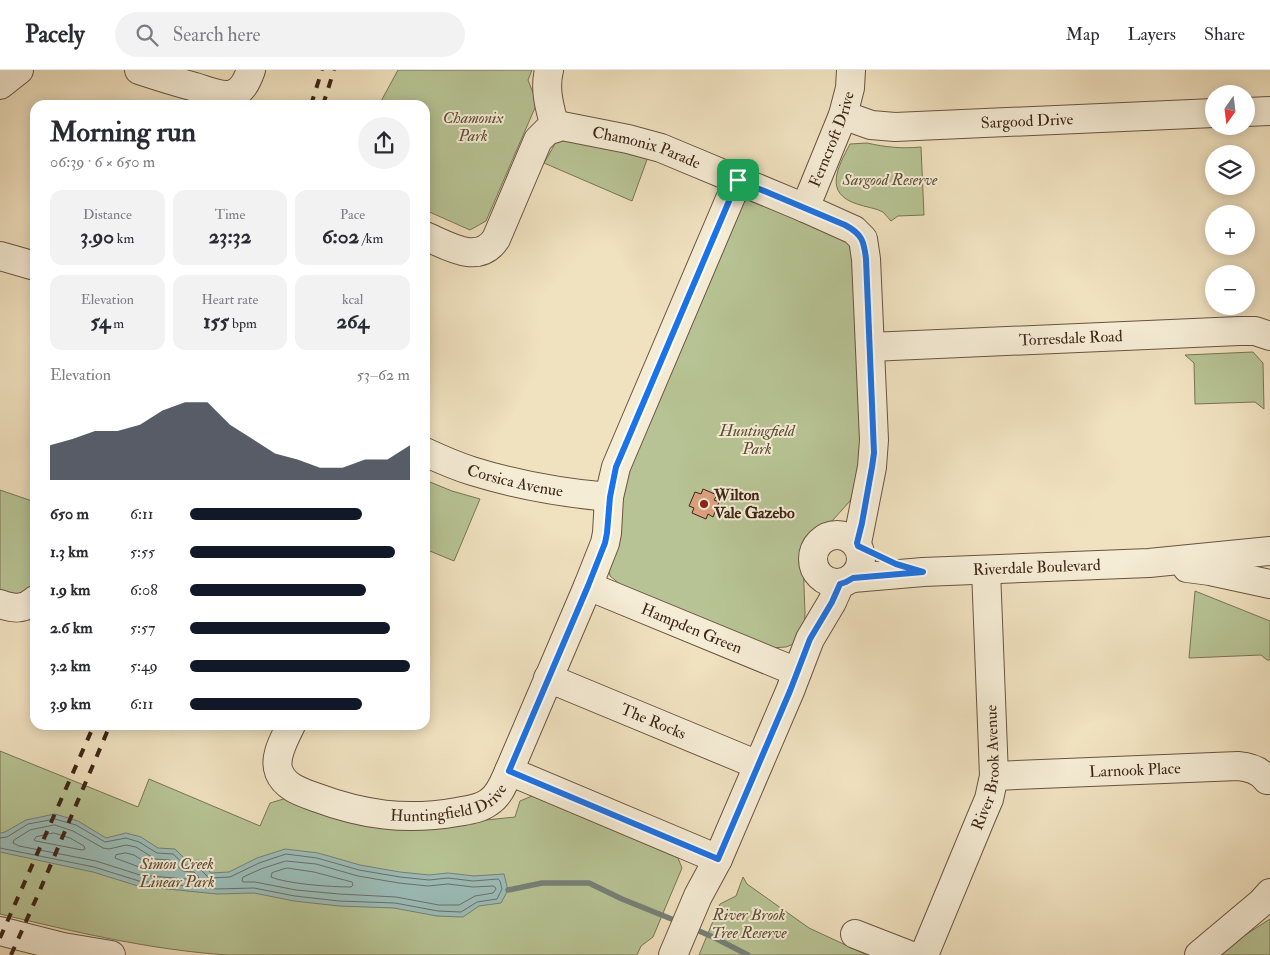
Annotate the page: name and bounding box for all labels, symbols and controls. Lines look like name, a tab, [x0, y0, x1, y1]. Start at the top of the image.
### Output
search box	[115, 12, 465, 57]
text: Pacely	[25, 19, 85, 50]
icon: search	[133, 21, 161, 49]
text: Search here	[173, 23, 261, 47]
text: Map	[1066, 23, 1100, 46]
text: Layers	[1128, 23, 1176, 46]
text: Share	[1204, 23, 1245, 46]
north arrow	[1205, 85, 1255, 135]
map controls	[1205, 85, 1255, 315]
street label: Ferncroft Drive	[805, 89, 859, 190]
park label: Chamonix Park	[443, 108, 503, 146]
street label: Sargood Drive	[980, 109, 1074, 133]
text: Morning run	[50, 115, 196, 150]
button: share	[358, 117, 410, 169]
street label: Chamonix Parade	[590, 122, 704, 173]
button: layers	[1205, 145, 1255, 195]
text: 06:39 · 6 × 650 m	[50, 152, 155, 172]
pin	[717, 159, 759, 201]
icon: arrive	[724, 166, 752, 194]
park label: Sargood Reserve	[842, 170, 938, 190]
button: +	[1205, 205, 1255, 255]
text: Distance	[83, 206, 132, 223]
text: Time	[215, 206, 245, 223]
text: Pace	[340, 206, 365, 223]
text: 3.90	[80, 223, 114, 250]
text: 23:32	[209, 223, 251, 250]
text: 6:02	[322, 223, 359, 250]
text: km	[114, 230, 134, 247]
text: /km	[359, 230, 383, 247]
button: −	[1205, 265, 1255, 315]
text: Elevation	[81, 291, 134, 308]
text: Heart rate	[201, 291, 258, 308]
text: kcal	[342, 291, 363, 308]
text: 54	[90, 308, 110, 335]
text: 155	[203, 308, 229, 335]
text: 264	[336, 308, 369, 335]
text: m	[110, 315, 124, 332]
text: bpm	[229, 315, 257, 332]
street label: Torresdale Road	[1019, 326, 1123, 351]
text: Elevation	[50, 365, 111, 385]
text: 53–62 m	[357, 365, 410, 385]
park label: Huntingfield Park	[718, 421, 796, 459]
street label: Corsica Avenue	[465, 460, 565, 502]
place label: Wilton Vale Gazebo	[713, 485, 795, 523]
marker: Wilton Vale Gazebo	[698, 498, 710, 510]
text: 650 m	[50, 504, 89, 524]
text: 6:11	[130, 504, 153, 524]
text: 1.3 km	[50, 542, 88, 562]
text: 5:55	[130, 542, 155, 562]
street label: Riverdale Boulevard	[972, 555, 1101, 580]
text: 1.9 km	[50, 580, 90, 600]
text: 6:08	[130, 580, 158, 600]
street label: Hampden Green	[638, 599, 745, 658]
text: 2.6 km	[50, 618, 93, 638]
text: 5:57	[130, 618, 155, 638]
text: 3.2 km	[50, 656, 91, 676]
text: 5:49	[130, 656, 158, 676]
text: 3.9 km	[50, 694, 91, 714]
text: 6:11	[130, 694, 153, 714]
street label: The Rocks	[618, 699, 689, 744]
street label: River Brook Avenue	[967, 704, 1004, 833]
street label: Larnook Place	[1089, 758, 1182, 782]
street label: Huntingfield Drive	[390, 780, 512, 826]
park label: Simon Creek Linear Park	[138, 854, 215, 892]
park label: River Brook Tree Reserve	[711, 905, 787, 943]

